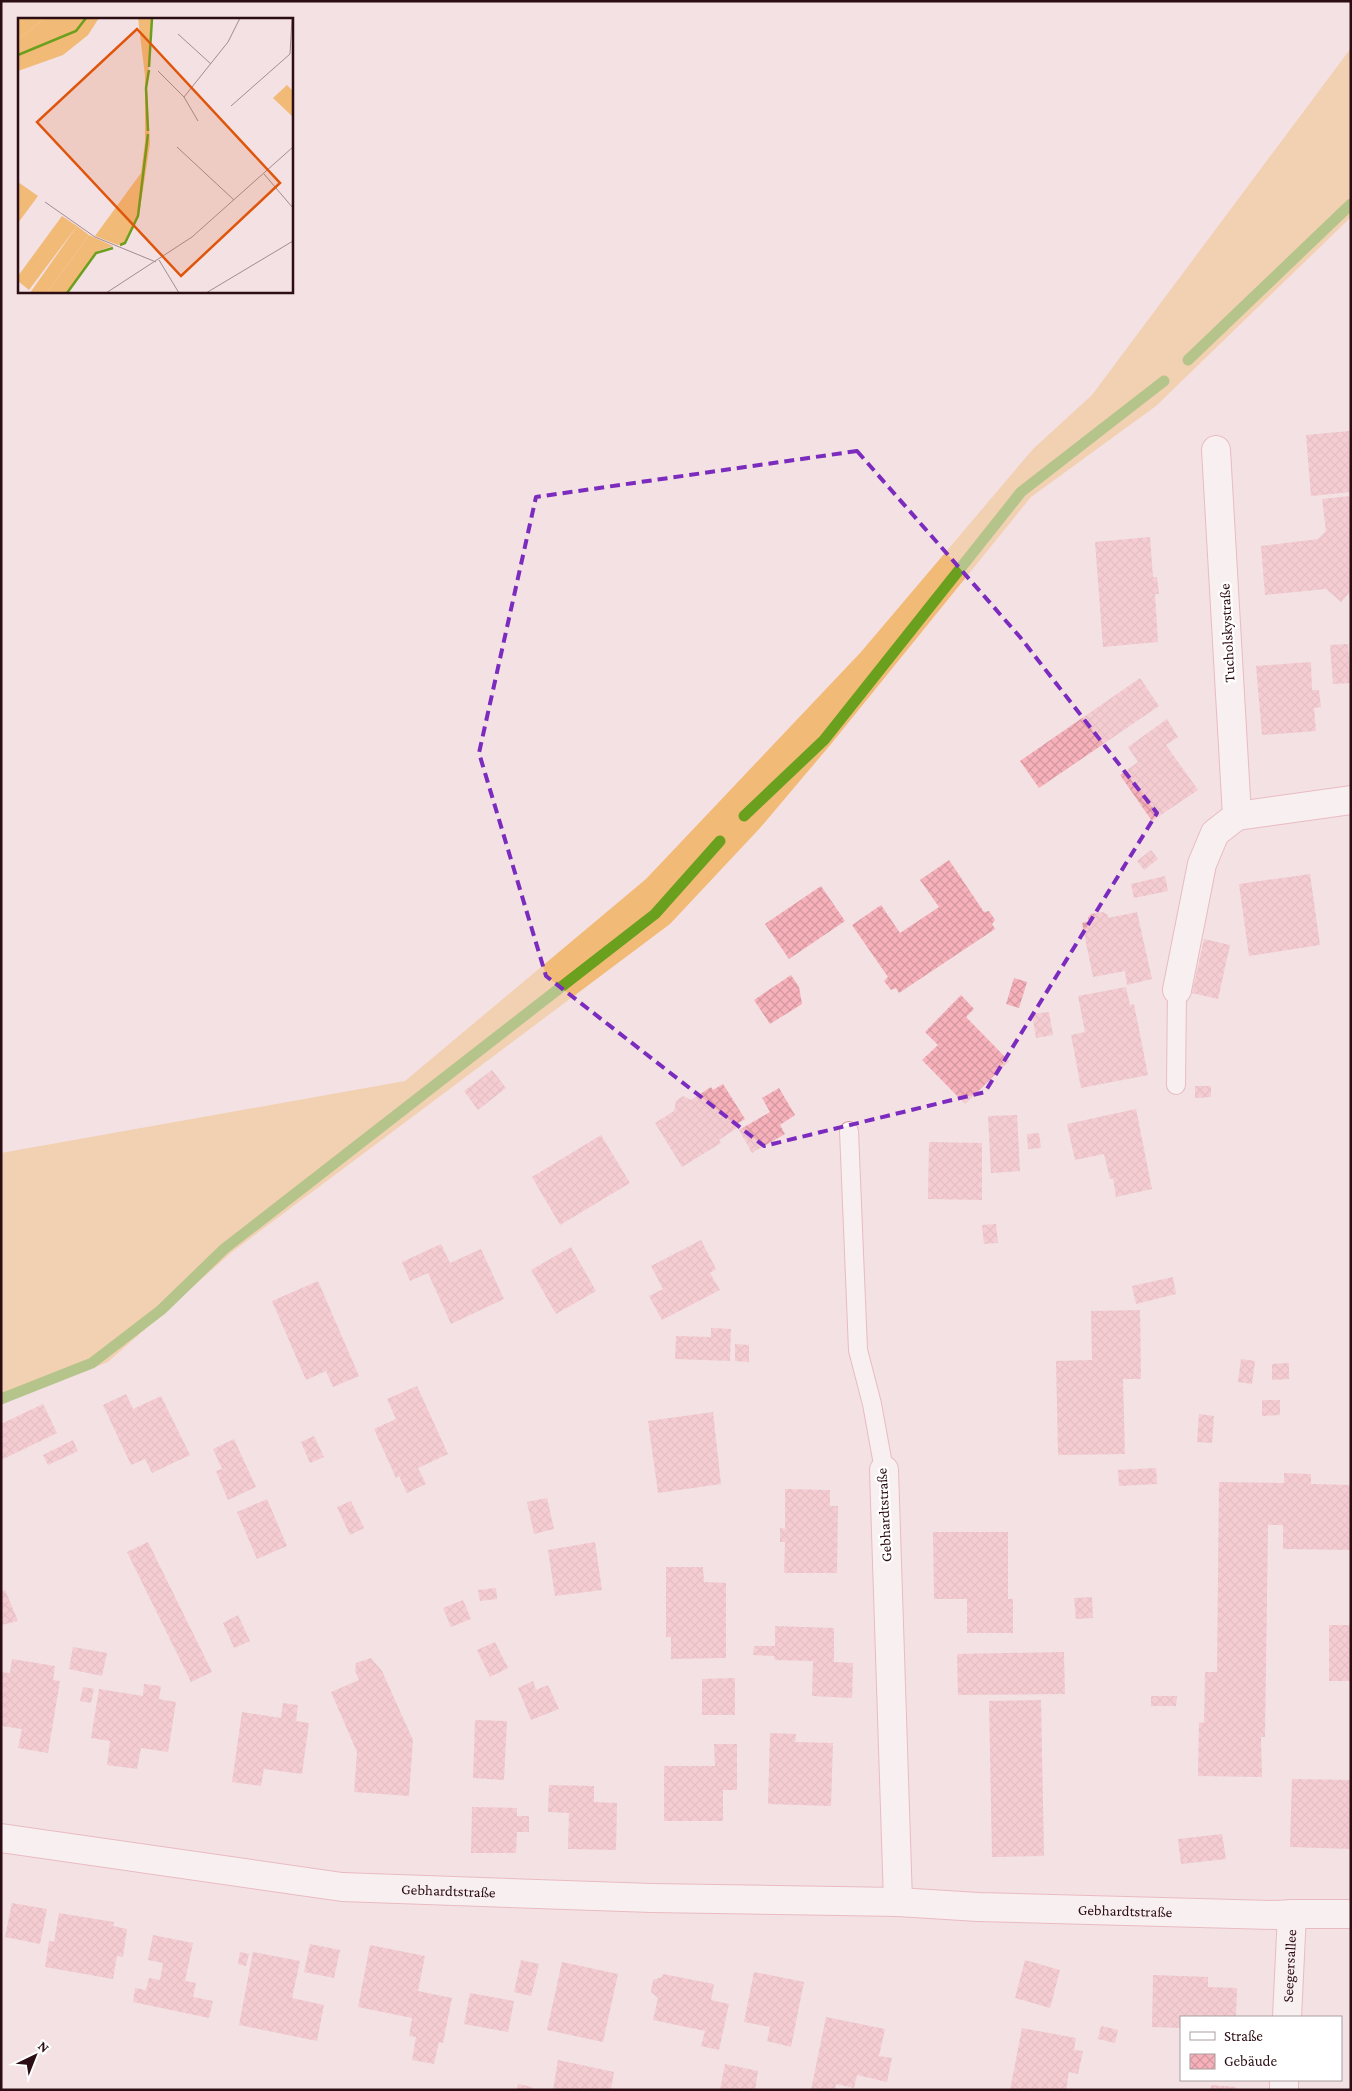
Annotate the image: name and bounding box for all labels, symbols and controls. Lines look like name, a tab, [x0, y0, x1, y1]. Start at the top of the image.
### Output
inset map	[18, 18, 292, 292]
street label: Tucholskystraße	[1216, 583, 1239, 683]
street label: Gebhardtstraße	[874, 1467, 894, 1562]
street label: Gebhardtstraße	[401, 1881, 496, 1900]
street label: Gebhardtstraße	[1078, 1902, 1173, 1920]
street label: Seegersallee	[1280, 1929, 1299, 2003]
legend	[1180, 2016, 1342, 2081]
text: Straße	[1224, 2028, 1263, 2044]
north arrow	[10, 2031, 60, 2081]
text: N	[35, 2037, 53, 2056]
text: Gebäude	[1224, 2053, 1278, 2069]

